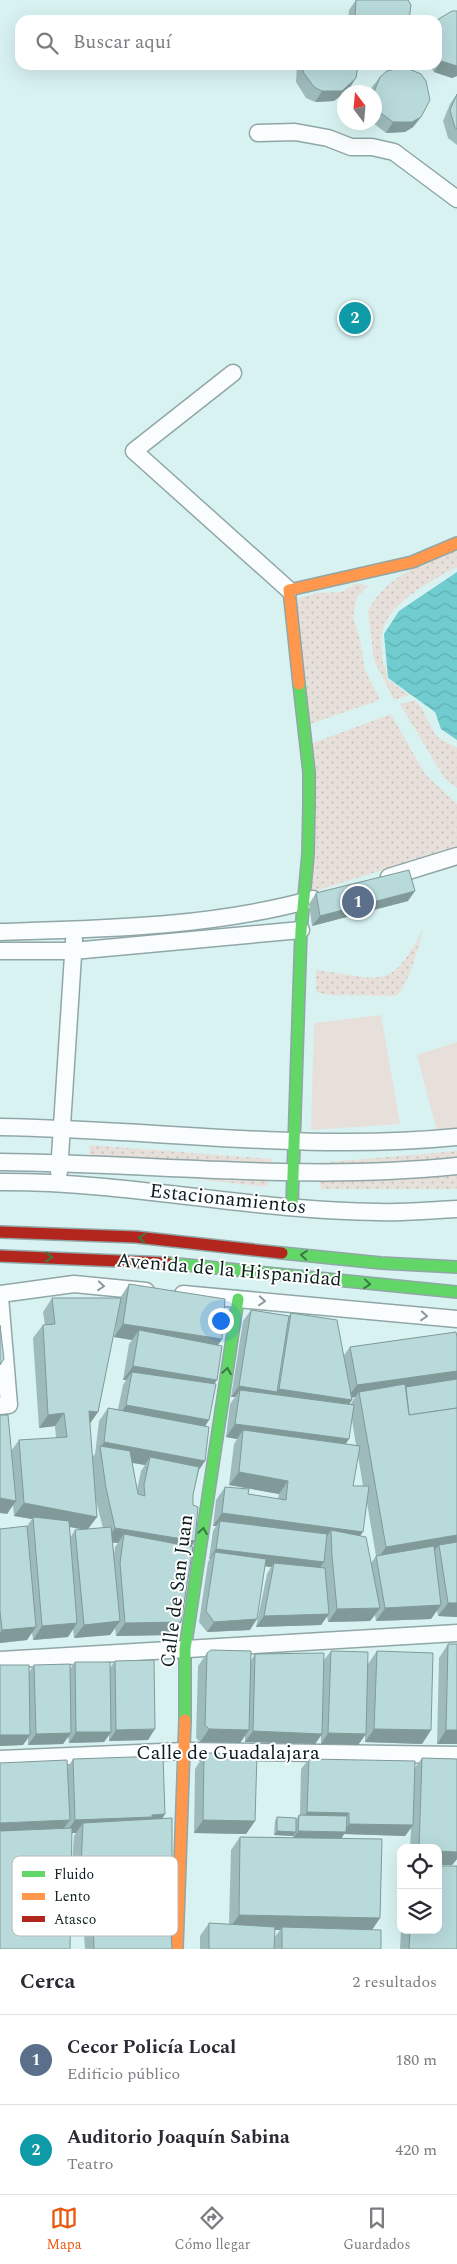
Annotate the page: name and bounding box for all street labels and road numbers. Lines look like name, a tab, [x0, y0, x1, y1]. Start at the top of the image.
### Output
street label: Estacionamientos	[148, 1176, 308, 1222]
street label: Avenida de la Hispanidad	[115, 1245, 343, 1295]
street label: Calle de San Juan	[153, 1513, 201, 1669]
street label: Calle de Guadalajara	[136, 1738, 320, 1768]

